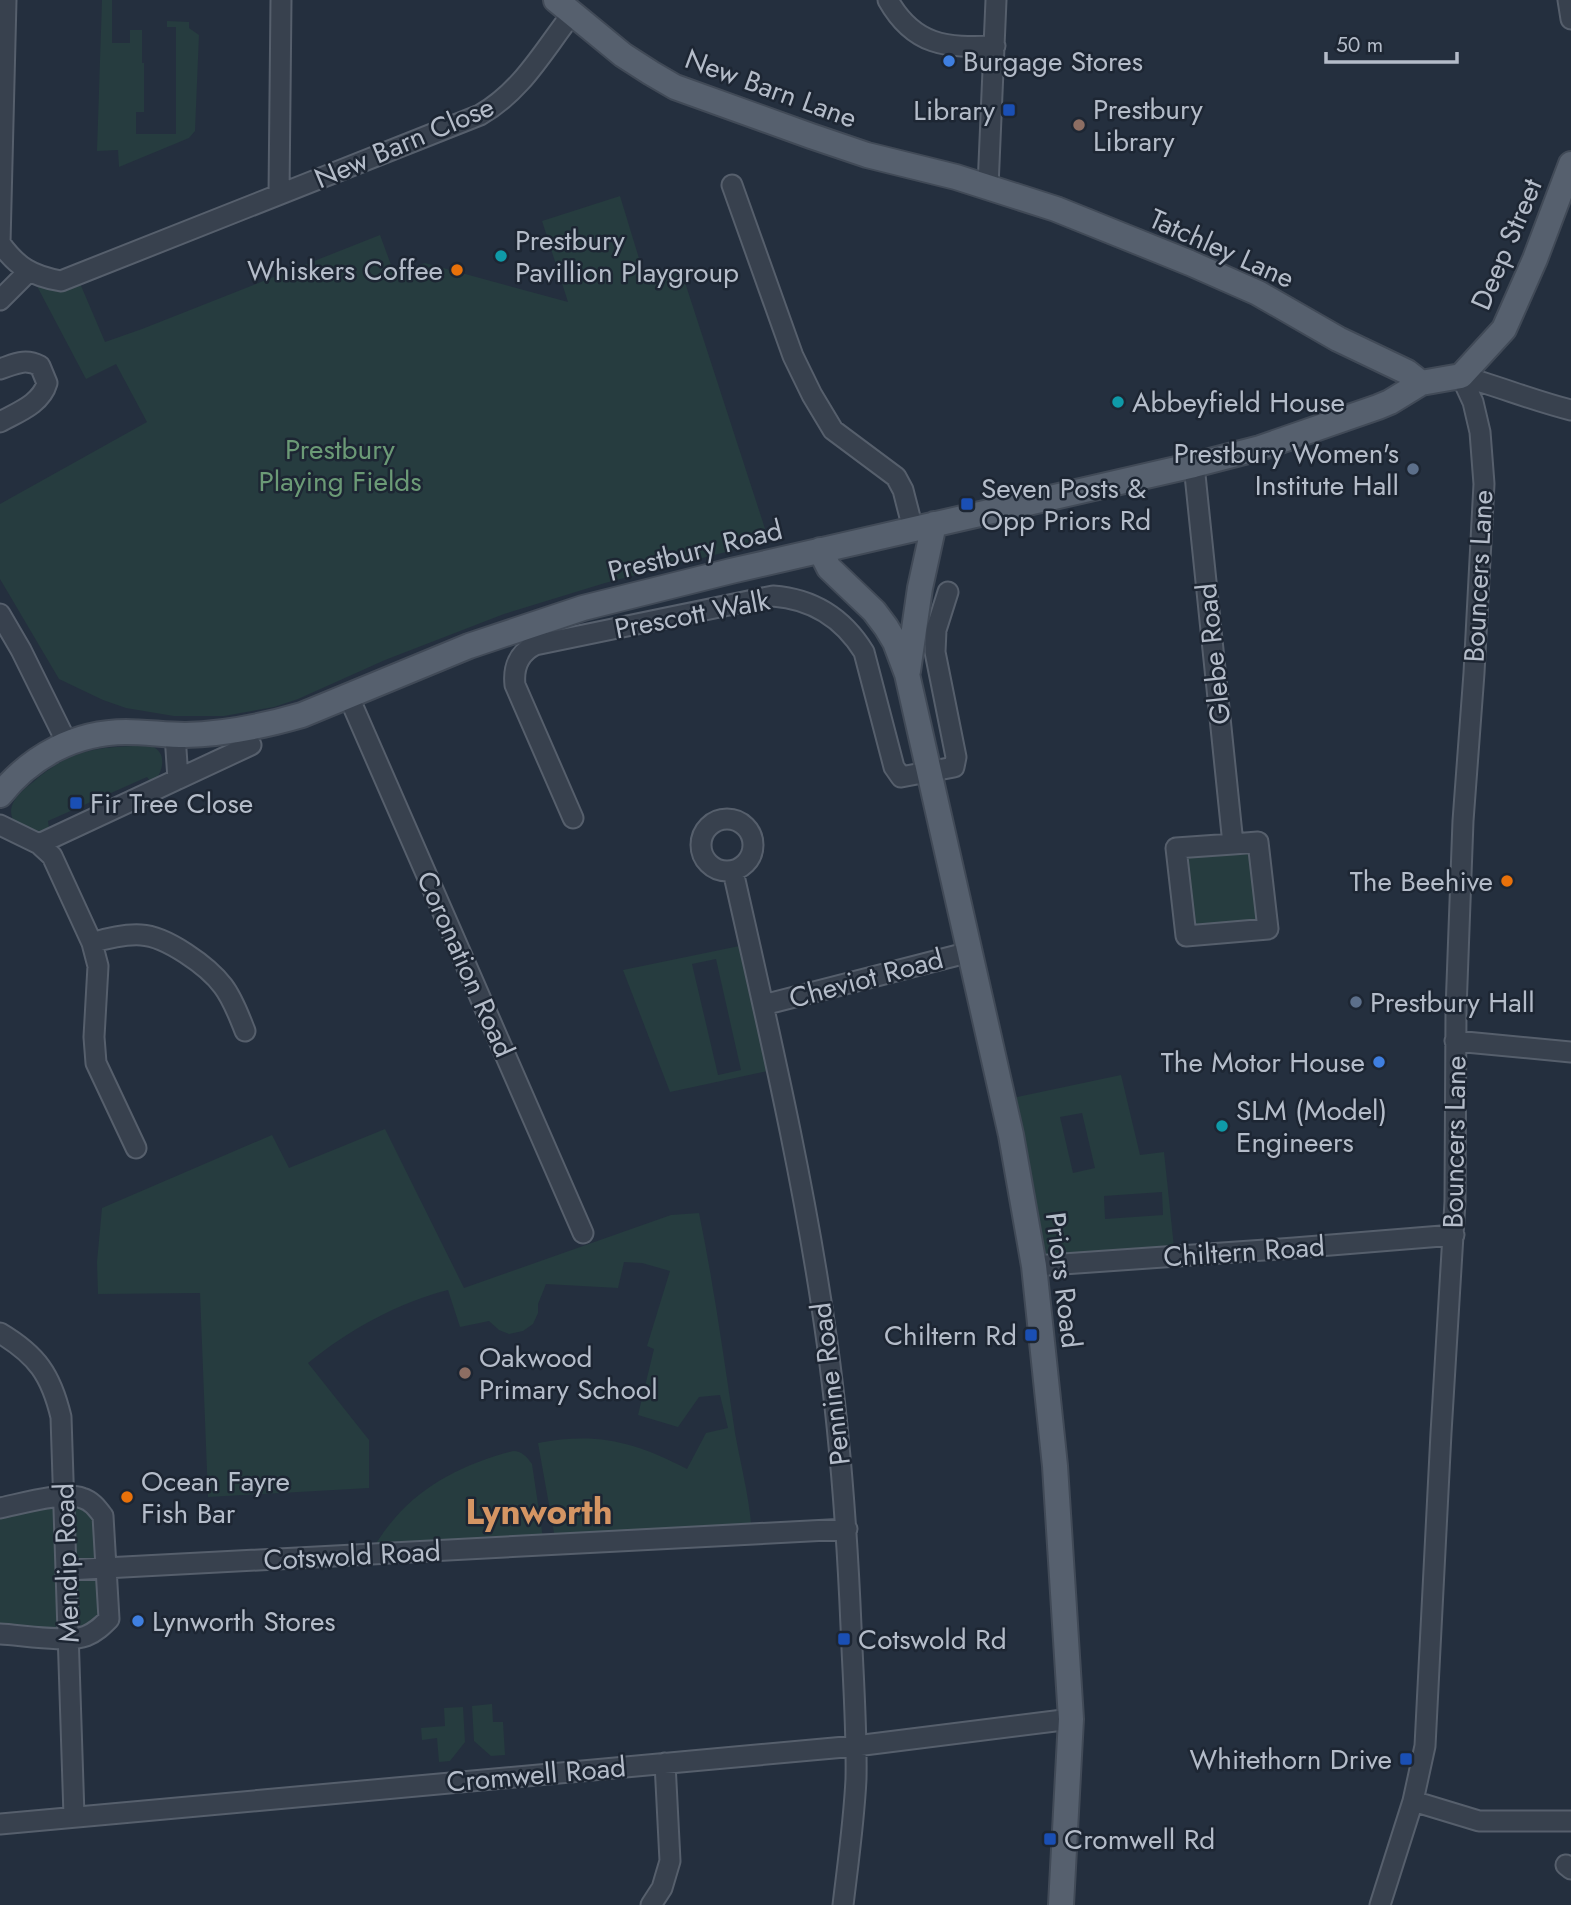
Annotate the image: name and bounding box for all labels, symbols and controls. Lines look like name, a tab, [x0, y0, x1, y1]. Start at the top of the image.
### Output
scale bar	[1326, 21, 1457, 65]
text: 50 m	[1336, 30, 1383, 60]
street label: New Barn Lane	[679, 38, 862, 139]
place label: Burgage Stores	[963, 41, 1143, 82]
marker: Burgage Stores	[941, 53, 957, 69]
street label: New Barn Close	[308, 86, 500, 199]
place label: Prestbury Library	[1093, 89, 1203, 162]
place label: Library	[913, 90, 996, 131]
marker: Library	[1001, 102, 1017, 118]
marker: Prestbury Library	[1071, 117, 1087, 133]
street label: Deep Street	[1460, 172, 1553, 316]
street label: Tatchley Lane	[1143, 198, 1301, 299]
place label: Prestbury Pavillion Playgroup	[515, 220, 739, 293]
marker: Prestbury Pavillion Playgroup	[493, 248, 509, 264]
place label: Whiskers Coffee	[247, 250, 443, 291]
marker: Whiskers Coffee	[449, 262, 465, 278]
place label: Abbeyfield House	[1132, 382, 1345, 423]
marker: Abbeyfield House	[1110, 394, 1126, 410]
park label: Prestbury Playing Fields	[258, 429, 422, 502]
place label: Prestbury Women's Institute Hall	[1173, 433, 1399, 506]
marker: Prestbury Women's Institute Hall	[1405, 461, 1421, 477]
place label: Seven Posts & Opp Priors Rd	[981, 468, 1151, 541]
street label: Bouncers Lane	[1454, 489, 1503, 663]
marker: Seven Posts & Opp Priors Rd	[959, 496, 975, 512]
street label: Prestbury Road	[604, 509, 787, 592]
street label: Prescott Walk	[611, 579, 774, 650]
street label: Glebe Road	[1186, 581, 1241, 727]
place label: Fir Tree Close	[90, 783, 253, 824]
marker: Fir Tree Close	[68, 795, 84, 811]
place label: The Beehive	[1350, 861, 1493, 902]
street label: Coronation Road	[406, 865, 525, 1064]
marker: The Beehive	[1499, 873, 1515, 889]
street label: Cheviot Road	[784, 938, 948, 1019]
place label: Prestbury Hall	[1370, 982, 1535, 1023]
marker: Prestbury Hall	[1348, 994, 1364, 1010]
place label: The Motor House	[1161, 1042, 1365, 1083]
marker: The Motor House	[1371, 1054, 1387, 1070]
street label: Bouncers Lane	[1432, 1055, 1477, 1229]
place label: SLM (Model) Engineers	[1236, 1090, 1387, 1163]
marker: SLM (Model) Engineers	[1214, 1118, 1230, 1134]
street label: Priors Road	[1035, 1210, 1092, 1350]
street label: Chiltern Road	[1162, 1225, 1326, 1278]
street label: Pennine Road	[800, 1300, 861, 1468]
place label: Chiltern Rd	[884, 1315, 1017, 1356]
marker: Chiltern Rd	[1023, 1327, 1039, 1343]
place label: Oakwood Primary School	[479, 1337, 658, 1410]
marker: Oakwood Primary School	[457, 1365, 473, 1381]
place label: Ocean Fayre Fish Bar	[141, 1461, 290, 1534]
street label: Mendip Road	[43, 1482, 90, 1644]
district label: Lynworth	[465, 1487, 613, 1537]
marker: Ocean Fayre Fish Bar	[119, 1489, 135, 1505]
street label: Cotswold Road	[262, 1530, 442, 1581]
place label: Lynworth Stores	[152, 1601, 336, 1642]
marker: Lynworth Stores	[130, 1613, 146, 1629]
place label: Cotswold Rd	[858, 1619, 1007, 1660]
marker: Cotswold Rd	[836, 1631, 852, 1647]
place label: Whitethorn Drive	[1190, 1739, 1392, 1780]
street label: Cromwell Road	[445, 1746, 628, 1803]
marker: Whitethorn Drive	[1398, 1751, 1414, 1767]
place label: Cromwell Rd	[1064, 1819, 1215, 1860]
marker: Cromwell Rd	[1042, 1831, 1058, 1847]

